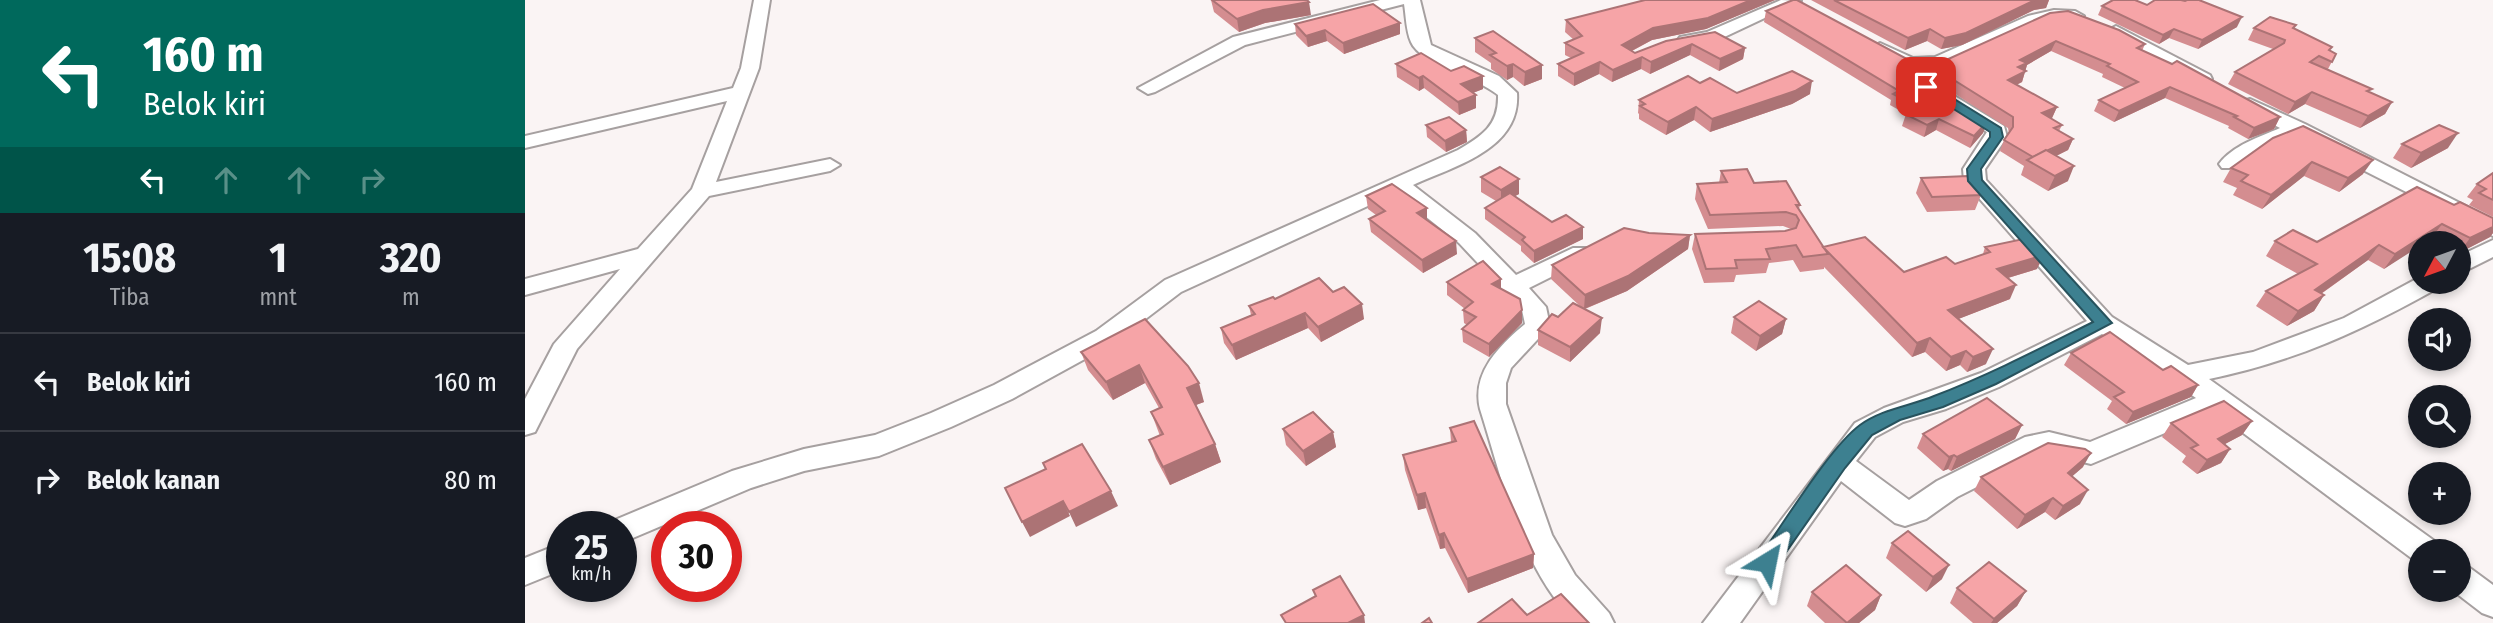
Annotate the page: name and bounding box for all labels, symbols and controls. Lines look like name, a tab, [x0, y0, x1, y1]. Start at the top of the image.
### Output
text: 160 m	[143, 25, 264, 84]
icon: left	[28, 28, 119, 119]
pin	[1896, 57, 1956, 117]
icon: arrive	[1907, 68, 1945, 106]
text: Belok kiri	[143, 85, 266, 123]
icon: left	[134, 161, 172, 199]
icon: ahead	[207, 161, 245, 199]
icon: ahead	[280, 161, 318, 199]
icon: right	[353, 161, 391, 199]
north arrow	[2408, 231, 2471, 294]
map controls	[2408, 231, 2471, 602]
text: 15:08	[83, 233, 176, 283]
text: 1	[269, 233, 287, 283]
text: 320	[380, 233, 442, 283]
text: Tiba	[110, 283, 150, 311]
text: mnt	[259, 283, 297, 311]
text: m	[402, 283, 420, 311]
button: sound	[2408, 308, 2471, 371]
icon: left	[28, 363, 66, 401]
text: Belok kiri	[87, 367, 190, 398]
text: 160 m	[434, 367, 497, 398]
button: search	[2408, 385, 2471, 448]
icon: right	[28, 461, 66, 499]
button: +	[2408, 462, 2471, 525]
text: Belok kanan	[87, 465, 220, 496]
text: 80 m	[444, 465, 497, 496]
speed limit sign: 30	[651, 511, 742, 602]
position arrow	[1730, 525, 1804, 599]
text: 25	[575, 526, 608, 568]
button: −	[2408, 539, 2471, 602]
text: km/h	[571, 563, 612, 585]

